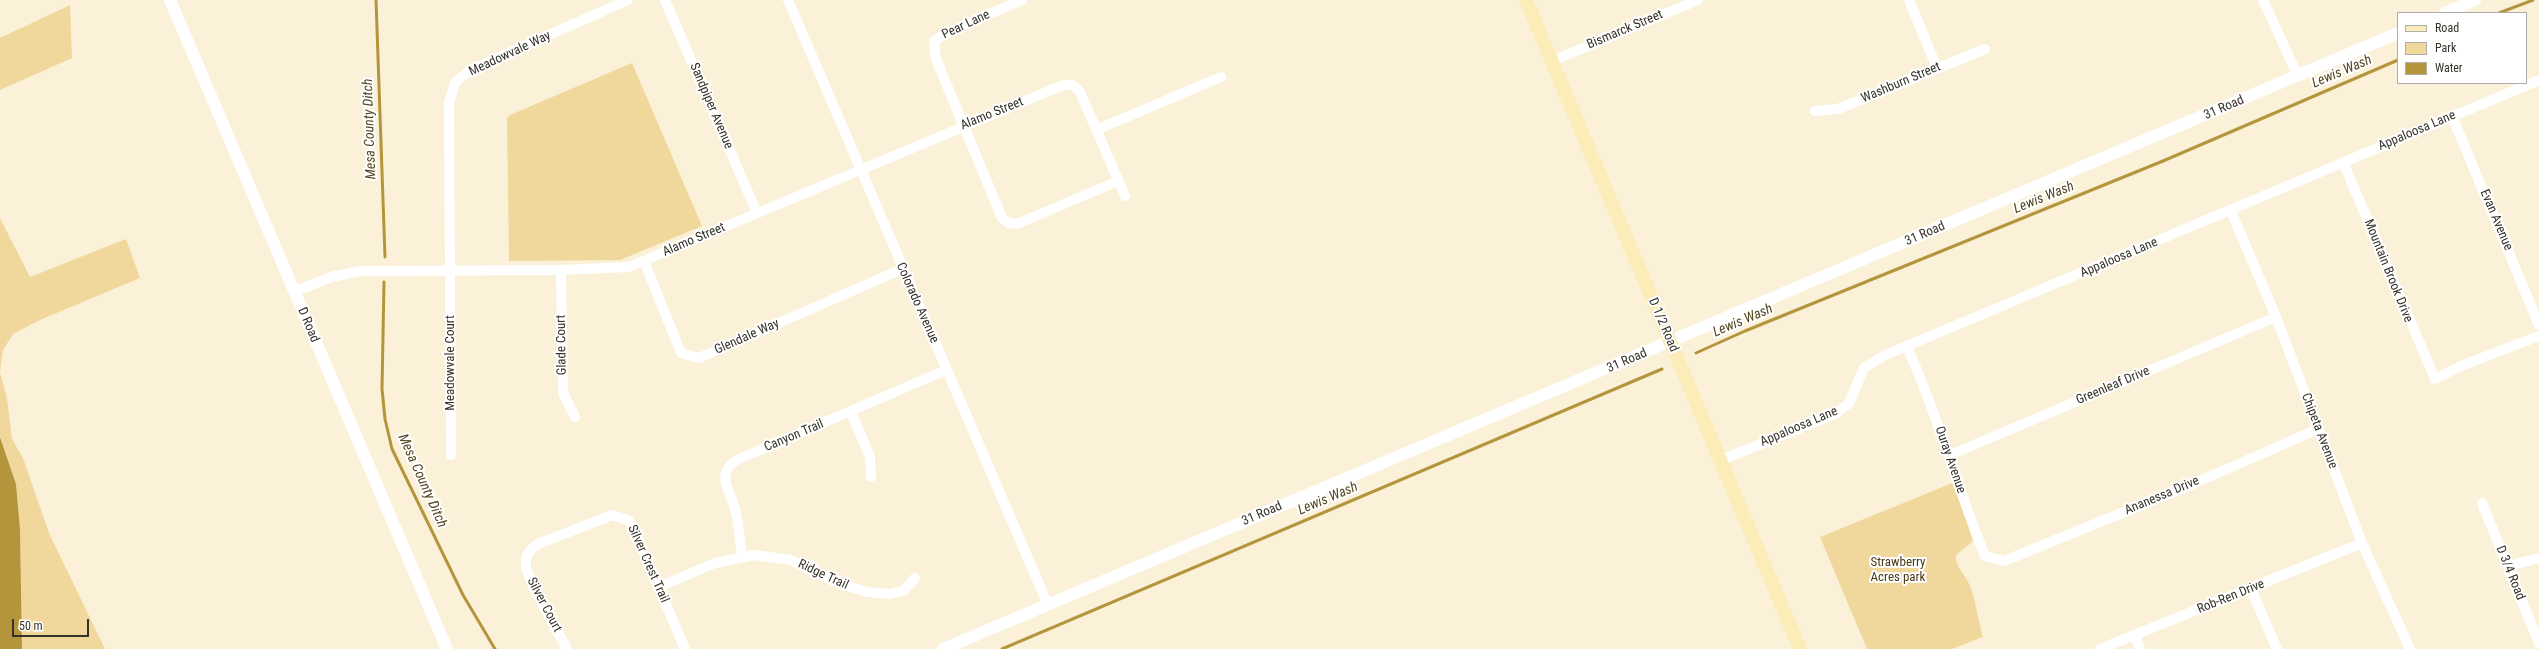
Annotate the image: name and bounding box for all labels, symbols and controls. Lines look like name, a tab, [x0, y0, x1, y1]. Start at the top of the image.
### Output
street label: Pear Lane	[940, 7, 992, 43]
street label: Bismarck Street	[1585, 7, 1665, 53]
legend	[2397, 12, 2527, 84]
text: Road	[2435, 21, 2459, 35]
street label: Meadowvale Way	[467, 28, 553, 80]
text: Park	[2435, 41, 2456, 55]
water label: Lewis Wash	[2309, 52, 2375, 92]
street label: Washburn Street	[1859, 59, 1943, 107]
street label: Sandpiper Avenue	[686, 61, 736, 151]
text: Water	[2435, 61, 2463, 75]
water label: Mesa County Ditch	[360, 78, 380, 180]
street label: 31 Road	[2202, 93, 2246, 123]
street label: Alamo Street	[958, 94, 1026, 134]
street label: Appaloosa Lane	[2376, 108, 2458, 154]
water label: Lewis Wash	[2011, 178, 2077, 218]
street label: Evan Avenue	[2476, 187, 2516, 253]
street label: Mountain Brook Drive	[2360, 217, 2416, 325]
street label: 31 Road	[1903, 219, 1947, 249]
street label: Alamo Street	[660, 220, 728, 260]
street label: Appaloosa Lane	[2078, 235, 2160, 281]
street label: Colorado Avenue	[892, 260, 942, 346]
street label: D 1/2 Road	[1645, 296, 1681, 354]
water label: Lewis Wash	[1710, 301, 1776, 341]
street label: D Road	[294, 305, 322, 345]
street label: Meadowvale Court	[443, 315, 459, 411]
street label: Glade Court	[554, 315, 570, 375]
street label: Glendale Way	[712, 316, 782, 358]
street label: 31 Road	[1605, 346, 1649, 376]
street label: Greenleaf Drive	[2074, 364, 2152, 408]
street label: Chipeta Avenue	[2297, 391, 2341, 471]
street label: Appaloosa Lane	[1758, 404, 1840, 450]
street label: Canyon Trail	[762, 416, 826, 456]
street label: Ouray Avenue	[1931, 424, 1969, 496]
water label: Mesa County Ditch	[394, 432, 450, 530]
street label: Ananessa Drive	[2122, 473, 2202, 519]
water label: Lewis Wash	[1295, 479, 1361, 519]
street label: 31 Road	[1240, 499, 1284, 529]
street label: Silver Crest Trail	[624, 523, 672, 605]
street label: D 3/4 Road	[2492, 544, 2528, 602]
park label: Strawberry Acres park	[1871, 555, 1925, 586]
street label: Ridge Trail	[795, 557, 851, 593]
street label: Silver Court	[523, 575, 565, 635]
street label: Rob-Ren Drive	[2195, 576, 2267, 618]
scale bar	[14, 611, 91, 637]
text: 50 m	[19, 619, 43, 633]

